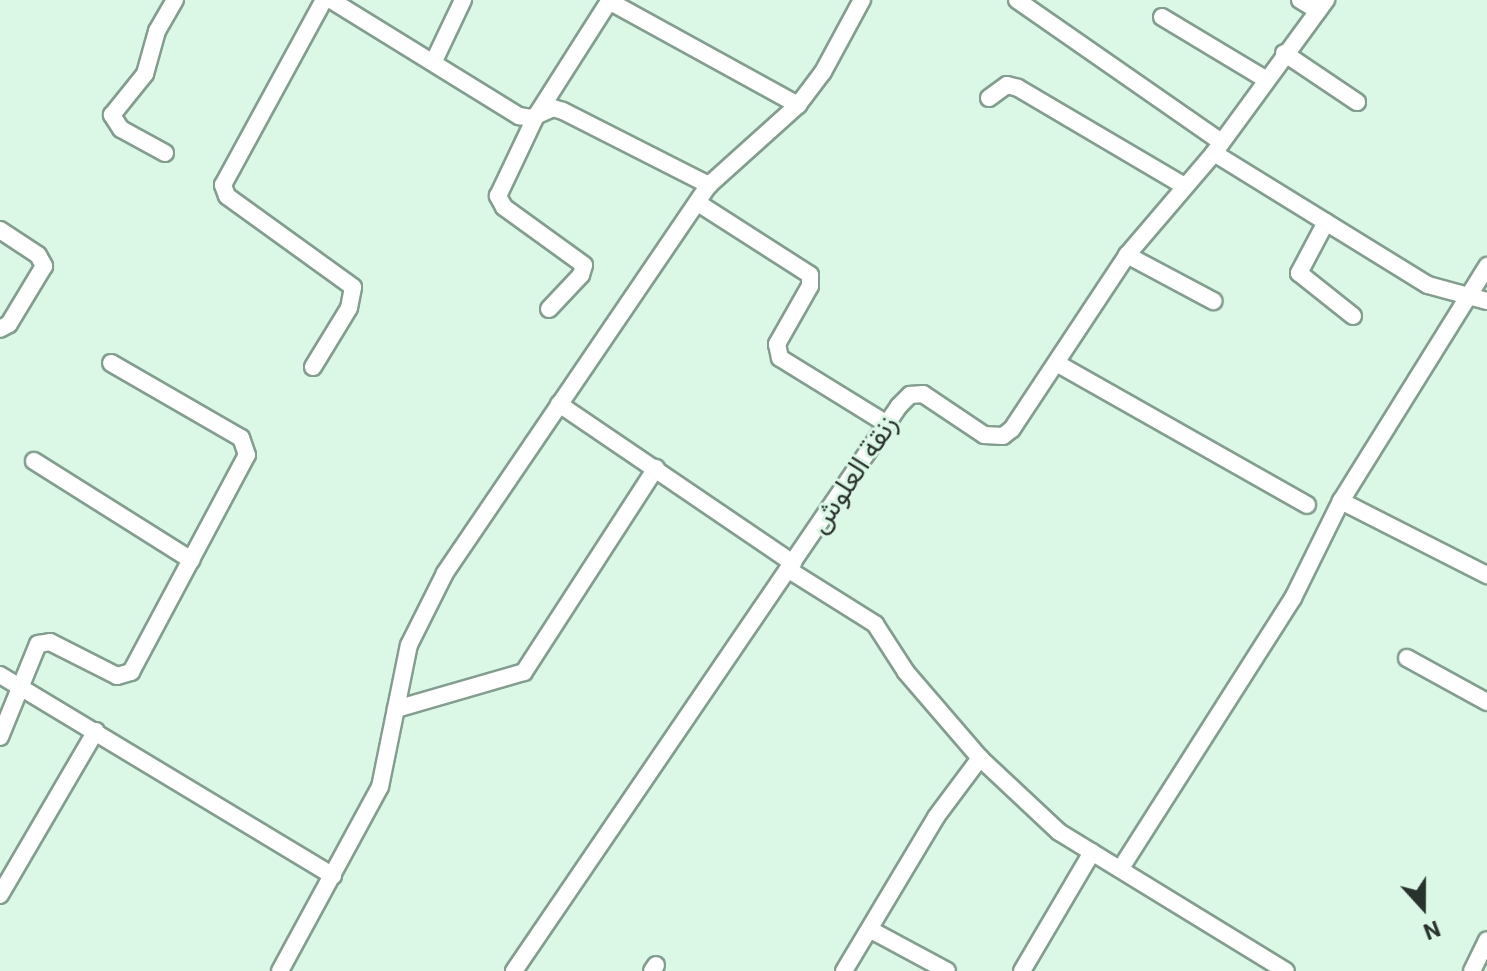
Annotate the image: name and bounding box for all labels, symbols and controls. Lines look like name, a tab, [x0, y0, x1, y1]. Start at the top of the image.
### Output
street label: زنقة العلوش	[802, 408, 906, 540]
north arrow	[1383, 867, 1463, 947]
text: N	[1420, 915, 1444, 944]

